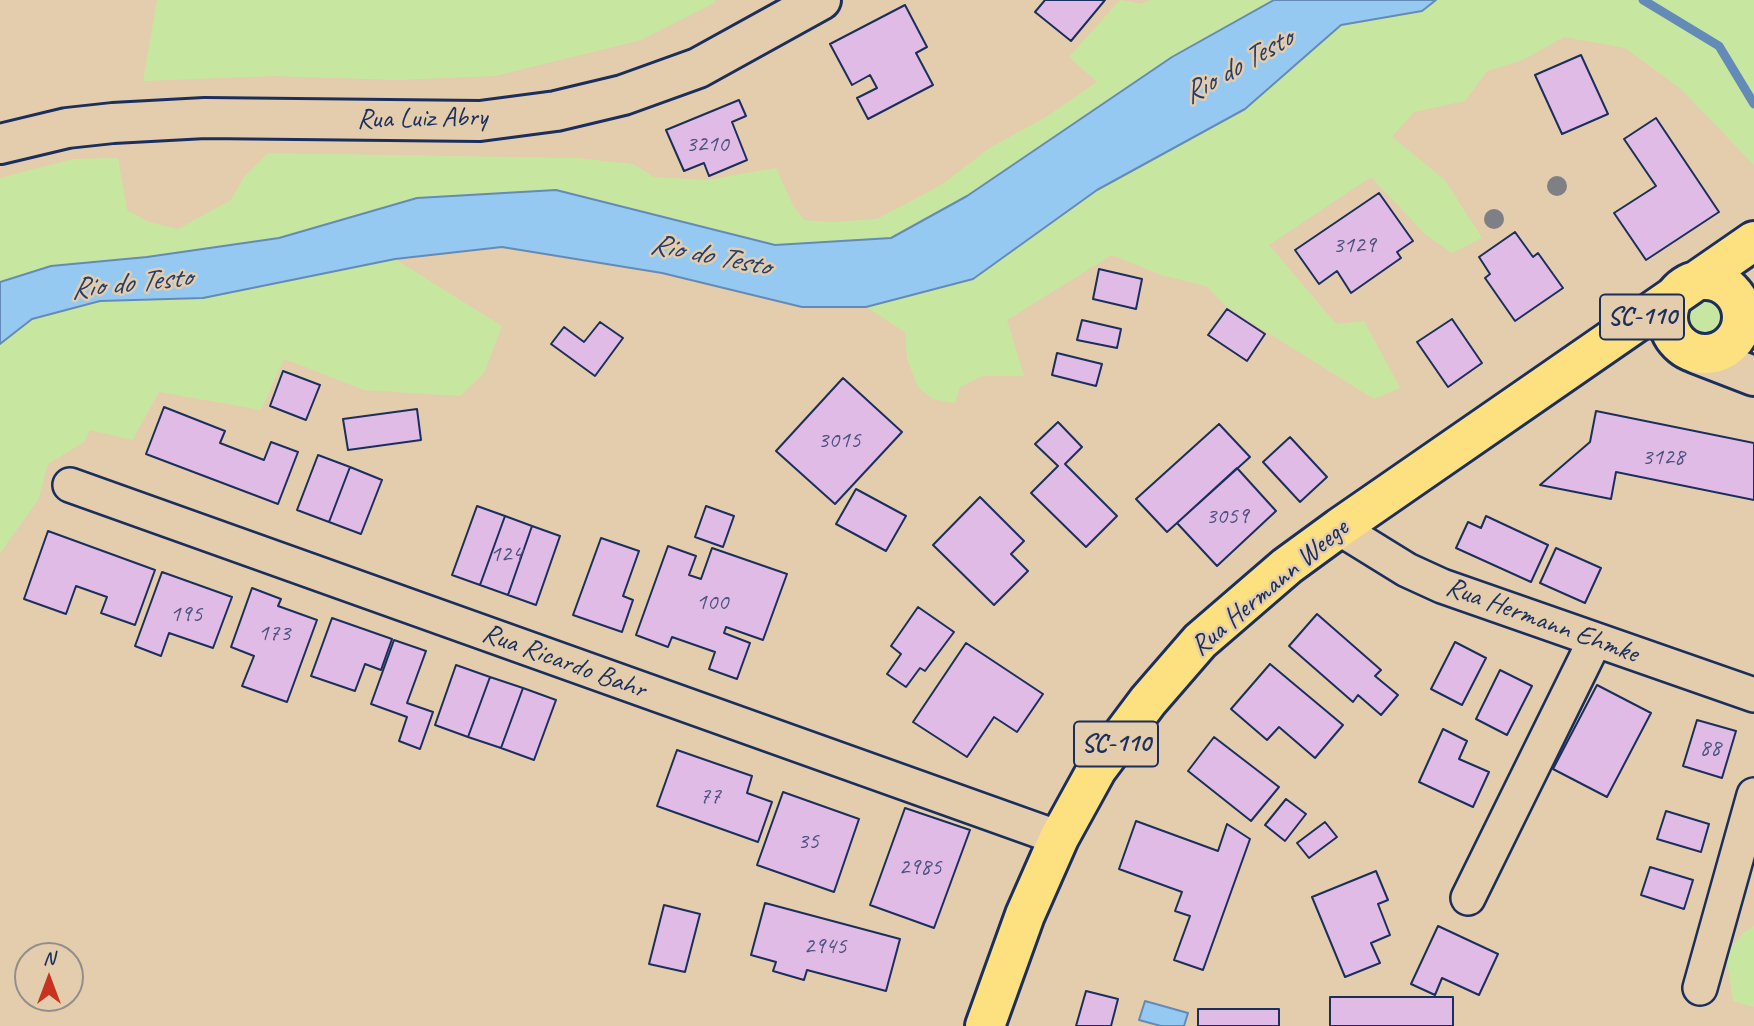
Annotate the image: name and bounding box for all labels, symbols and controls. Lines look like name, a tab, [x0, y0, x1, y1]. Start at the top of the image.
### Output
water label: Rio do Testo	[1177, 21, 1299, 113]
street label: Rua Luiz Abry	[357, 101, 487, 137]
house number: 3210	[685, 131, 729, 159]
water label: Rio do Testo	[647, 227, 773, 285]
house number: 3129	[1332, 232, 1376, 260]
water label: Rio do Testo	[69, 260, 193, 308]
road number: SC-110	[1600, 294, 1684, 340]
house number: 3015	[817, 427, 861, 455]
house number: 3128	[1641, 444, 1685, 472]
house number: 3059	[1205, 503, 1249, 531]
street label: Rua Hermann Weege	[1184, 512, 1356, 664]
house number: 124	[490, 541, 522, 569]
street label: Rua Hermann Ehmke	[1441, 571, 1643, 671]
house number: 100	[696, 589, 728, 617]
house number: 195	[170, 601, 202, 629]
street label: Rua Ricardo Bahr	[478, 617, 650, 707]
house number: 173	[258, 620, 290, 648]
road number: SC-110	[1074, 722, 1158, 766]
house number: 88	[1699, 735, 1721, 763]
house number: 77	[699, 783, 721, 811]
house number: 35	[797, 828, 819, 856]
house number: 2985	[898, 854, 942, 882]
house number: 2945	[803, 933, 847, 961]
north arrow	[14, 942, 84, 1012]
text: N	[43, 946, 55, 970]

